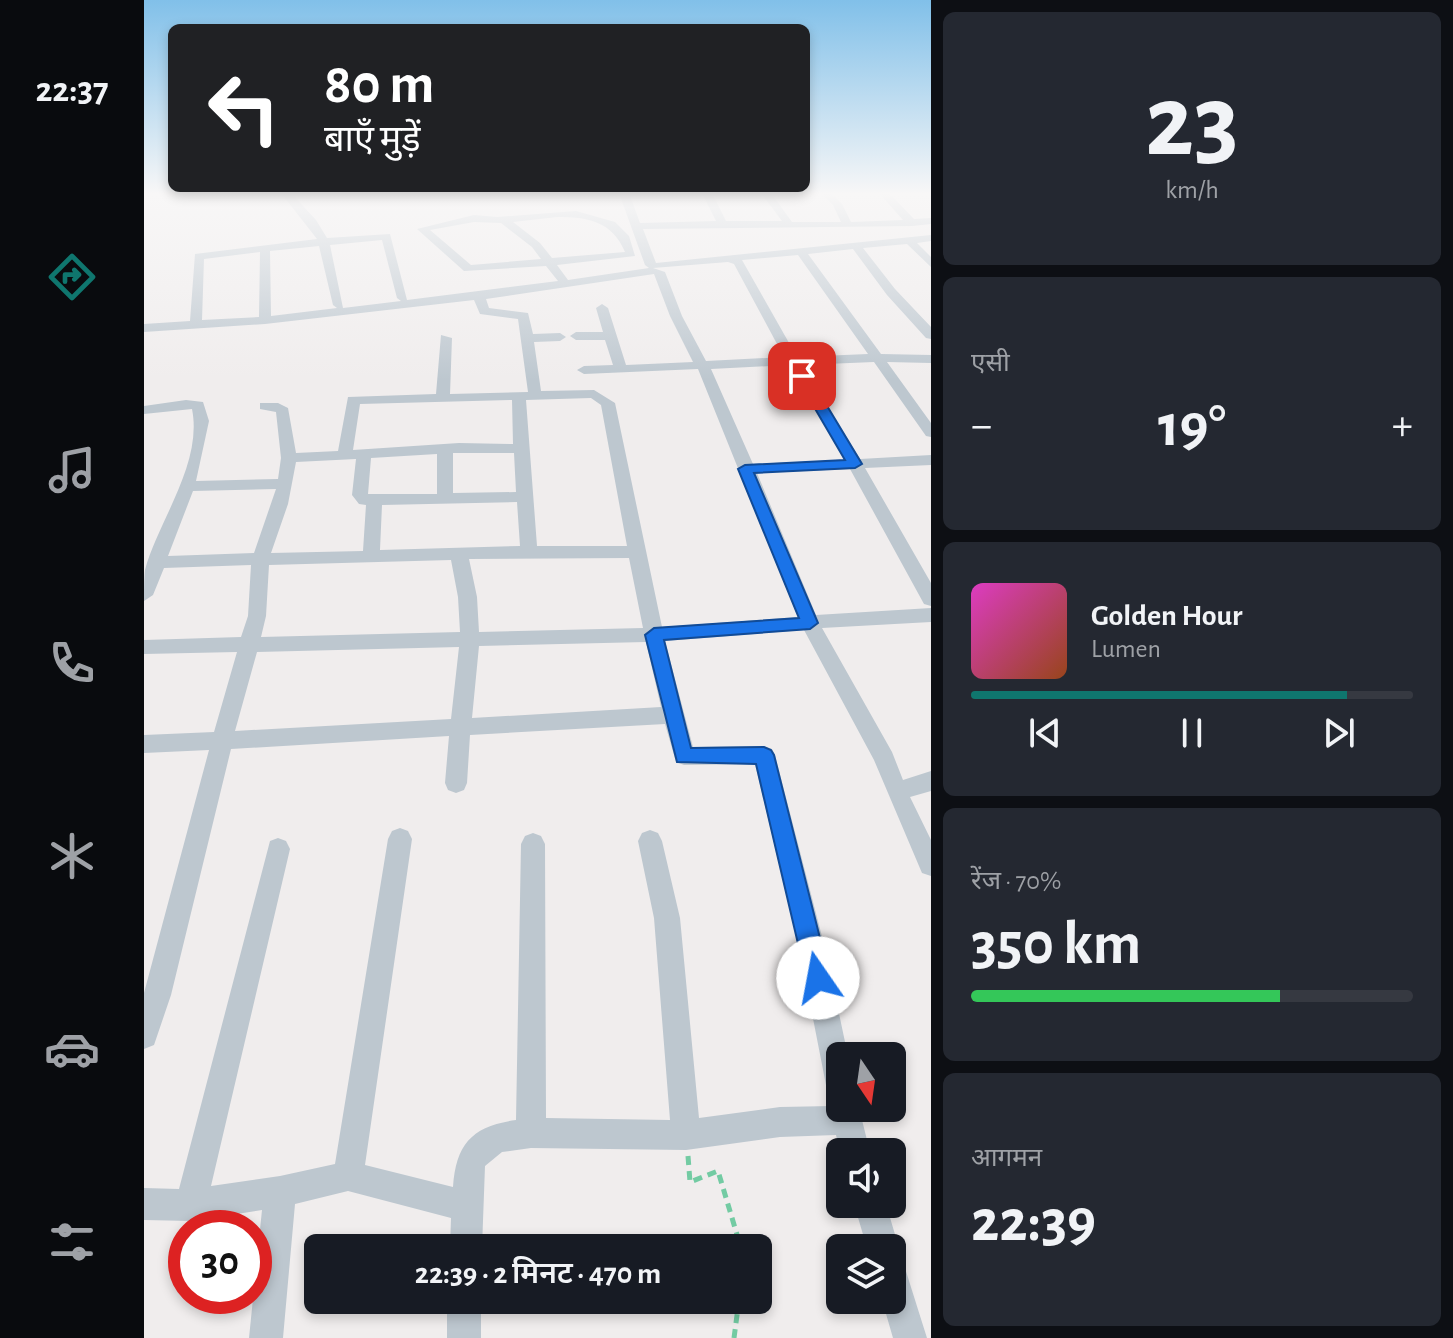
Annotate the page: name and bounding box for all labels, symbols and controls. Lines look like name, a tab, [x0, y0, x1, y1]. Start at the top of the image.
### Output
icon: left	[192, 56, 296, 160]
text: 80 m	[324, 57, 434, 113]
text: 23	[1145, 71, 1239, 175]
text: 22:37	[35, 72, 109, 108]
text: बाएँ मुड़ें	[324, 122, 421, 158]
text: km/h	[1165, 177, 1219, 203]
icon: directions	[44, 249, 100, 305]
pin	[768, 342, 836, 410]
text: एसी	[971, 350, 1010, 376]
icon: arrive	[780, 354, 824, 398]
text: 19°	[1158, 397, 1226, 457]
text: −	[971, 404, 992, 448]
text: +	[1392, 404, 1413, 448]
icon: music	[44, 442, 100, 498]
text: Golden Hour	[1091, 601, 1243, 631]
icon: phone	[44, 635, 100, 691]
text: Lumen	[1091, 636, 1161, 662]
icon: previous	[1023, 711, 1067, 755]
icon: pause	[1170, 711, 1214, 755]
icon: next	[1317, 711, 1361, 755]
icon: climate	[44, 828, 100, 884]
text: रेंज · 70%	[971, 868, 1061, 894]
text: 350 km	[971, 915, 1141, 975]
position arrow	[776, 936, 860, 1020]
icon: car	[44, 1021, 100, 1077]
north arrow	[826, 1042, 906, 1122]
map controls	[826, 1042, 906, 1314]
button: sound	[826, 1138, 906, 1218]
text: आगमन	[971, 1145, 1042, 1171]
text: 22:39	[971, 1192, 1096, 1252]
speed limit sign: 30	[168, 1210, 272, 1314]
icon: filters	[44, 1214, 100, 1270]
button: layers	[826, 1234, 906, 1314]
text: 22:39 · 2 मिनट · 470 m	[415, 1259, 661, 1289]

